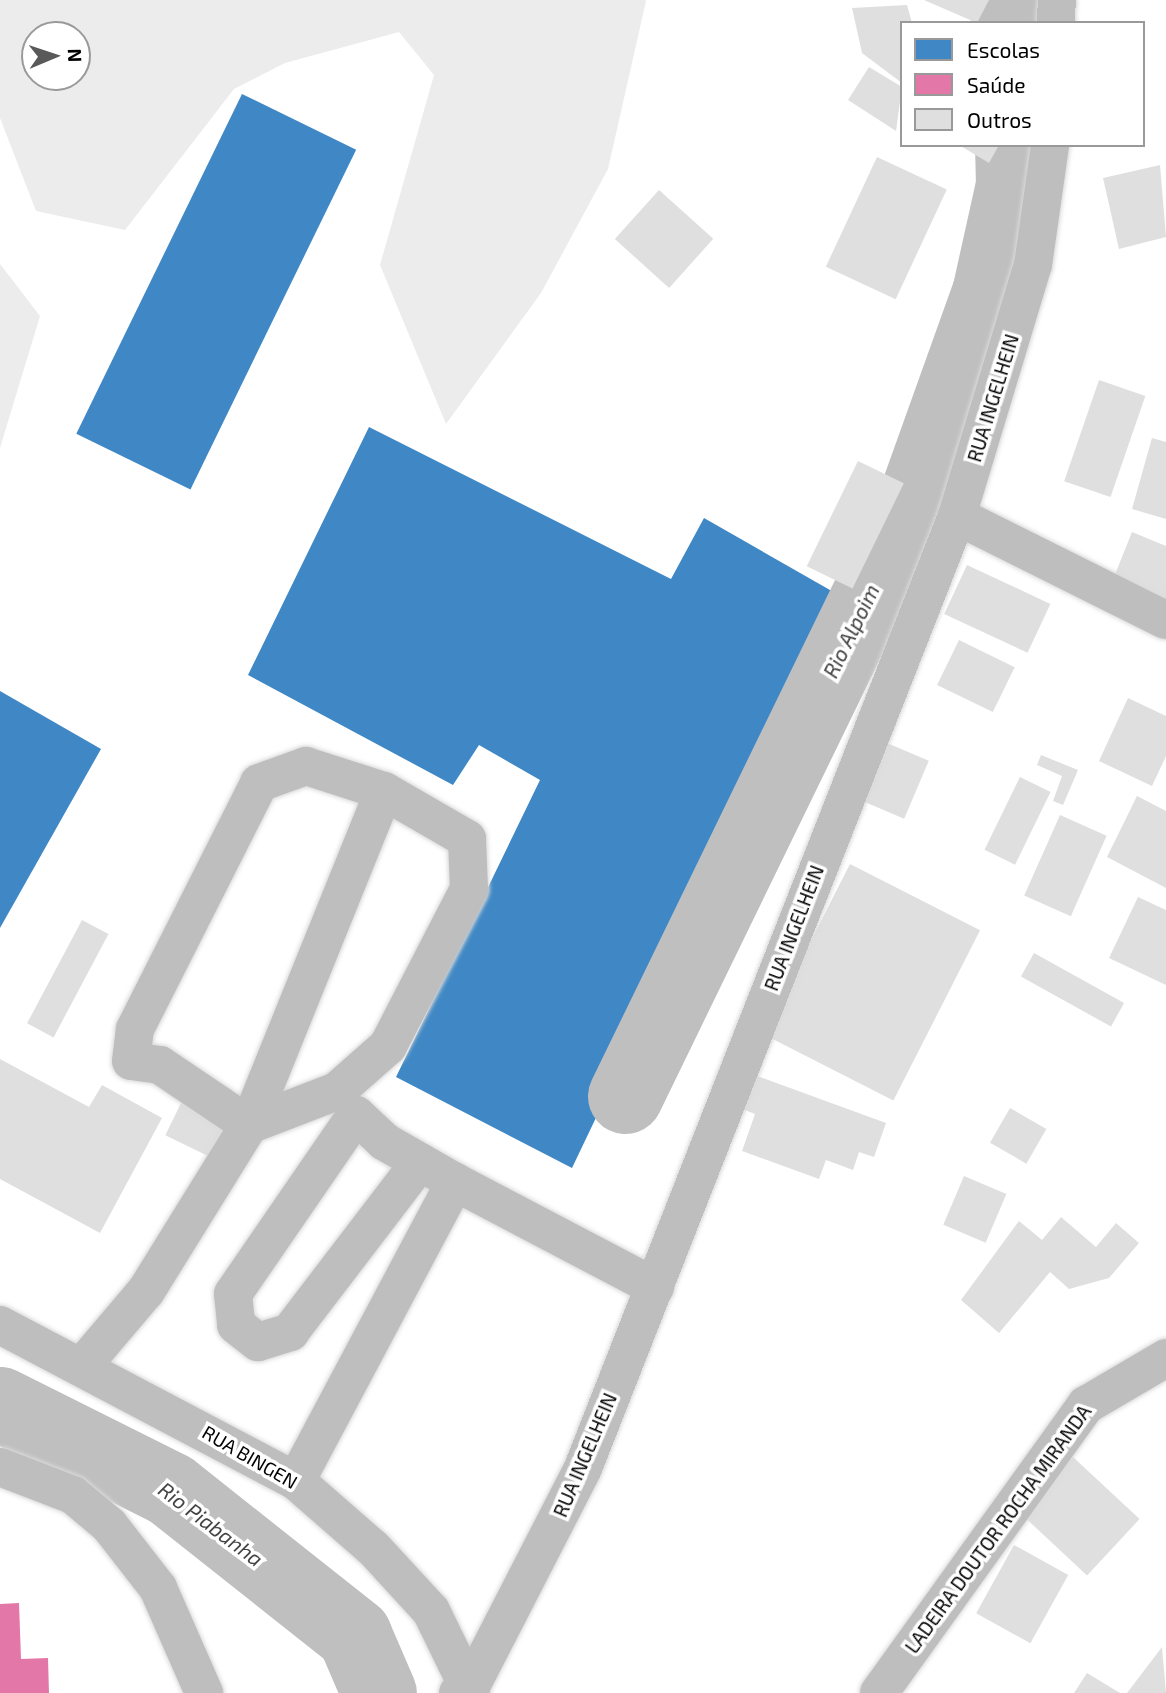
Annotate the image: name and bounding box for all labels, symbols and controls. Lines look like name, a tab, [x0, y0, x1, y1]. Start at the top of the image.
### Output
north arrow	[21, 21, 91, 91]
legend	[900, 21, 1145, 147]
text: Escolas	[967, 37, 1040, 62]
text: N	[64, 48, 87, 63]
text: Saúde	[967, 72, 1026, 97]
text: Outros	[967, 107, 1032, 132]
street label: RUA INGELHEIN	[963, 331, 1023, 465]
water label: Rio Alpoim	[817, 580, 885, 682]
street label: RUA INGELHEIN	[760, 862, 828, 994]
street label: RUA INGELHEIN	[549, 1389, 621, 1521]
street label: LADEIRA DOUTOR ROCHA MIRANDA	[900, 1400, 1096, 1658]
street label: RUA BINGEN	[198, 1421, 302, 1493]
water label: Rio Piabanha	[154, 1476, 268, 1572]

